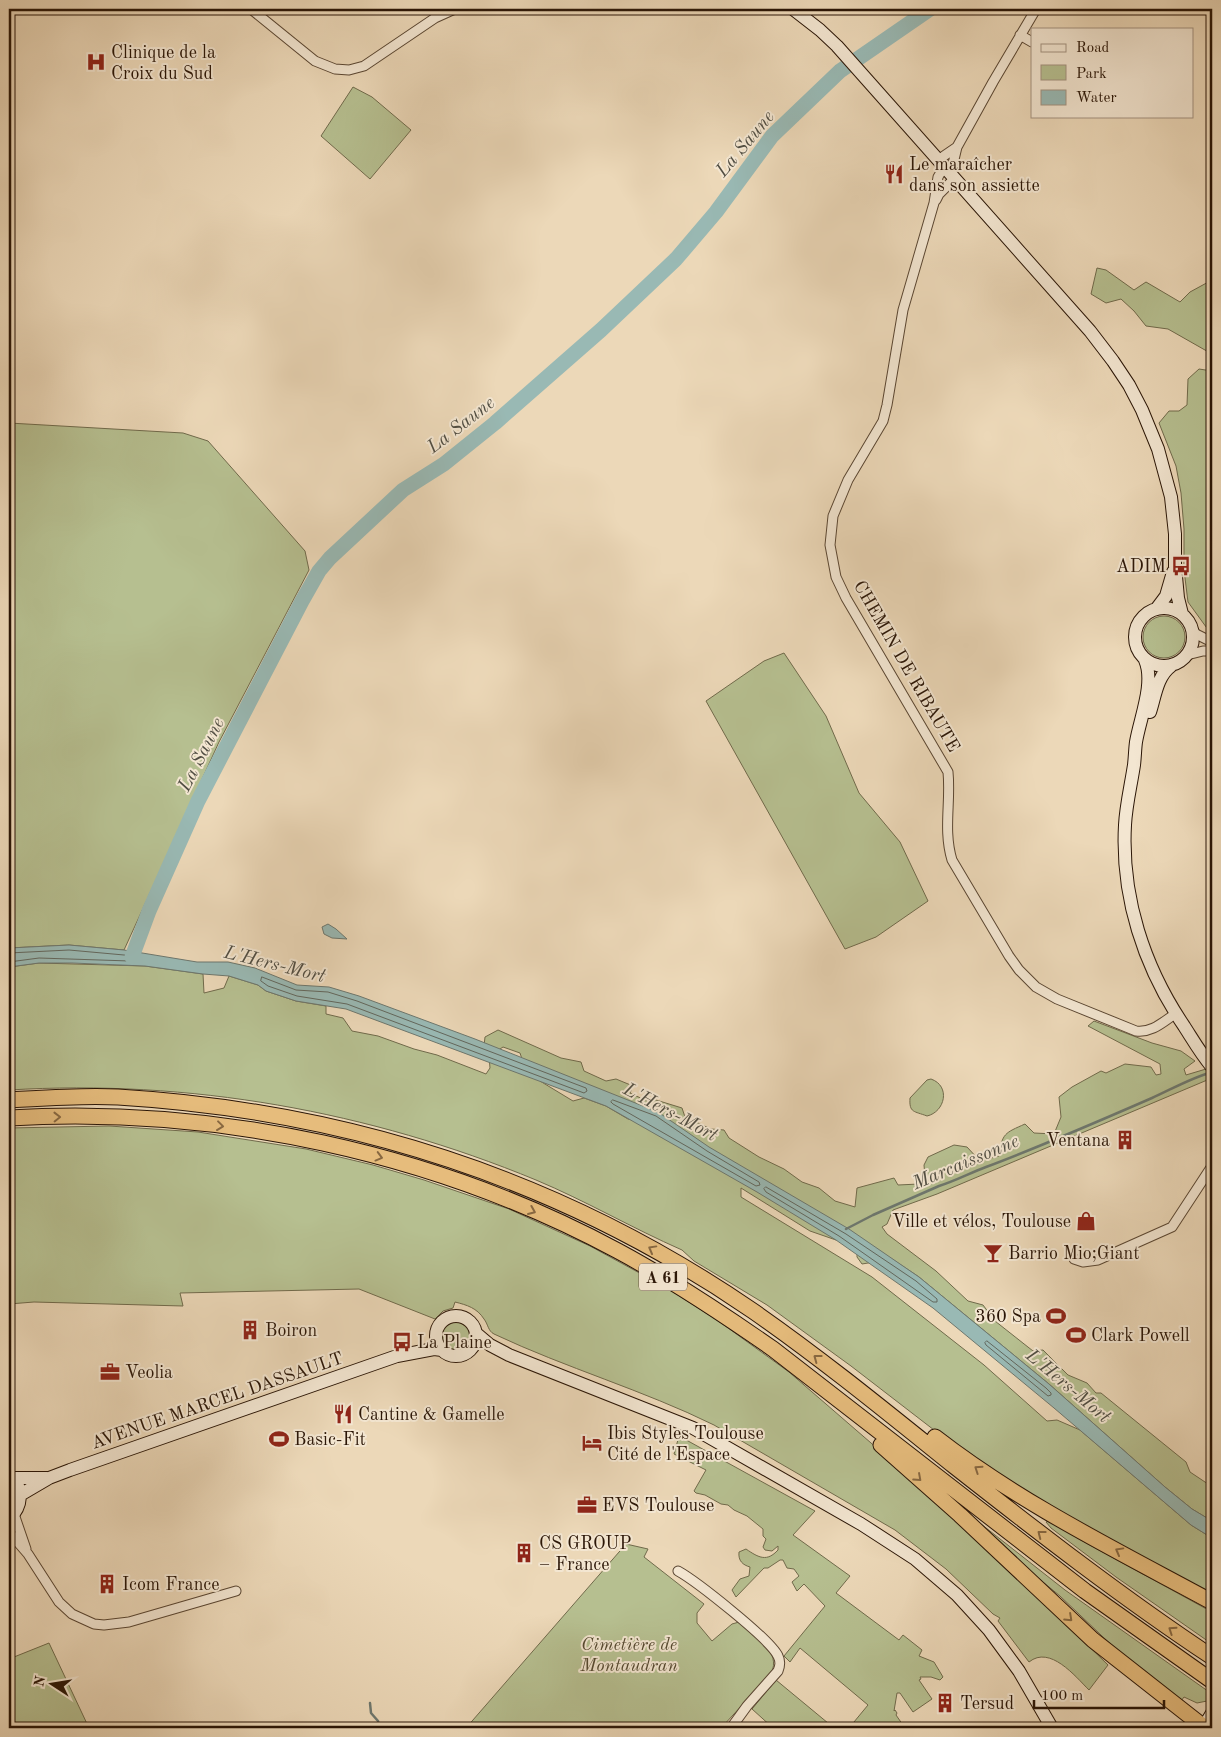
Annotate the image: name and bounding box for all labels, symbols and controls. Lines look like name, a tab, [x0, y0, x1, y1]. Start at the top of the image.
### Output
legend	[1031, 28, 1194, 118]
text: Road	[1076, 41, 1110, 56]
place label: Clinique de la Croix du Sud	[111, 44, 216, 83]
hospital icon: Clinique de la Croix du Sud	[85, 51, 107, 73]
text: Park	[1076, 67, 1107, 82]
text: Water	[1076, 91, 1117, 106]
water label: La Saune	[712, 108, 779, 182]
place label: Le maraîcher dans son assiette	[909, 156, 1040, 195]
restaurant icon: Le maraîcher dans son assiette	[883, 163, 905, 185]
water label: La Saune	[423, 394, 499, 459]
bus stop icon: ADIM	[1170, 555, 1192, 577]
place label: ADIM	[1116, 558, 1166, 576]
street label: CHEMIN DE RIBAUTE	[850, 578, 963, 755]
water label: La Saune	[175, 715, 229, 796]
water label: L'Hers-Mort	[221, 943, 328, 987]
water label: L'Hers-Mort	[619, 1080, 721, 1146]
one-way arrow	[54, 1112, 62, 1123]
one-way arrow	[216, 1120, 224, 1131]
building icon: Ventana	[1114, 1129, 1136, 1151]
water label: Marcaissonne	[909, 1132, 1022, 1195]
place label: Ventana	[1046, 1132, 1110, 1150]
one-way arrow	[374, 1152, 382, 1162]
one-way arrow	[527, 1204, 536, 1215]
shop icon: Ville et vélos, Toulouse	[1075, 1210, 1097, 1232]
place label: Ville et vélos, Toulouse	[892, 1213, 1071, 1231]
bar icon: Barrio Mio;Giant	[982, 1242, 1004, 1264]
one-way arrow	[649, 1245, 658, 1255]
place label: Barrio Mio;Giant	[1008, 1245, 1140, 1263]
road number: A 61	[639, 1264, 687, 1290]
sports icon: 360 Spa	[1045, 1305, 1067, 1327]
place label: 360 Spa	[975, 1308, 1041, 1326]
building icon: Boiron	[239, 1319, 261, 1341]
place label: Boiron	[265, 1322, 318, 1340]
sports icon: Clark Powell	[1065, 1324, 1087, 1346]
place label: Clark Powell	[1091, 1327, 1190, 1345]
bus stop icon: La Plaine	[391, 1331, 413, 1353]
place label: La Plaine	[417, 1334, 492, 1352]
water label: L'Hers-Mort	[1021, 1346, 1114, 1428]
street label: AVENUE MARCEL DASSAULT	[89, 1349, 346, 1453]
one-way arrow	[813, 1355, 823, 1364]
office icon: Veolia	[99, 1361, 121, 1383]
place label: Veolia	[125, 1364, 173, 1382]
restaurant icon: Cantine & Gamelle	[332, 1403, 354, 1425]
place label: Cantine & Gamelle	[358, 1406, 504, 1424]
place label: Ibis Styles Toulouse Cité de l'Espace	[607, 1425, 764, 1464]
sports icon: Basic-Fit	[268, 1428, 290, 1450]
place label: Basic-Fit	[294, 1431, 366, 1449]
hotel icon: Ibis Styles Toulouse Cité de l'Espace	[581, 1432, 603, 1454]
one-way arrow	[975, 1466, 984, 1475]
one-way arrow	[913, 1472, 922, 1481]
office icon: EVS Toulouse	[576, 1494, 598, 1516]
place label: EVS Toulouse	[602, 1497, 714, 1515]
one-way arrow	[1038, 1531, 1047, 1539]
place label: CS GROUP – France	[539, 1535, 631, 1574]
building icon: CS GROUP – France	[513, 1542, 535, 1564]
one-way arrow	[1115, 1547, 1124, 1557]
building icon: Icom France	[96, 1573, 118, 1595]
place label: Icom France	[122, 1576, 220, 1594]
one-way arrow	[1064, 1612, 1073, 1621]
one-way arrow	[1168, 1627, 1177, 1636]
park label: Cimetière de Montaudran	[579, 1636, 678, 1675]
north arrow	[28, 1660, 78, 1710]
text: N	[32, 1675, 48, 1688]
scale bar	[1034, 1677, 1164, 1709]
text: 100 m	[1041, 1689, 1083, 1704]
building icon: Tersud	[934, 1692, 956, 1714]
place label: Tersud	[960, 1695, 1014, 1713]

